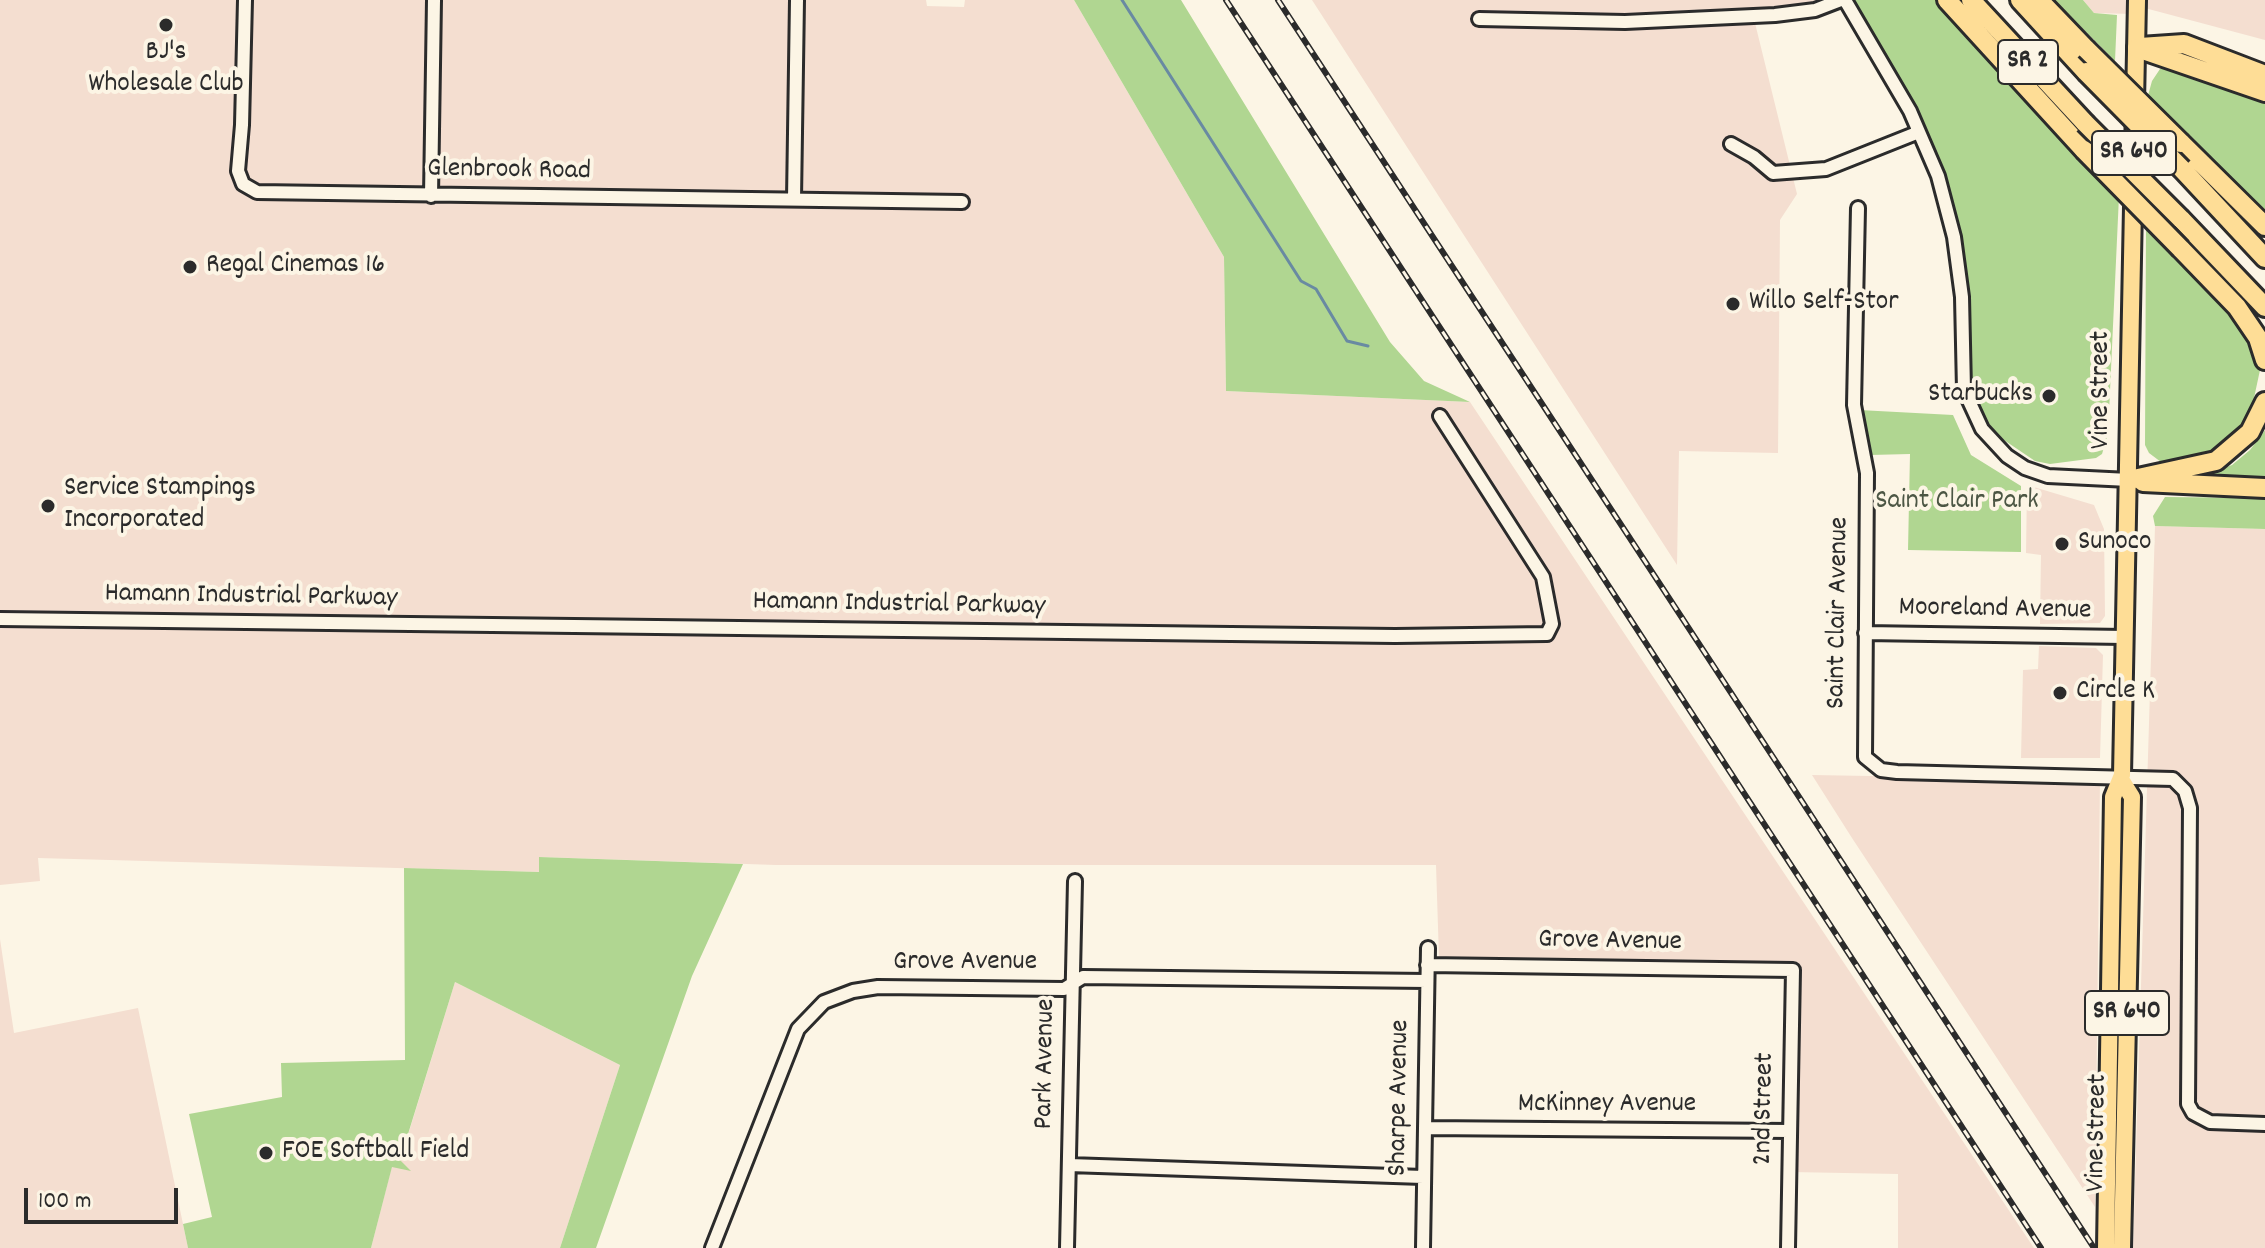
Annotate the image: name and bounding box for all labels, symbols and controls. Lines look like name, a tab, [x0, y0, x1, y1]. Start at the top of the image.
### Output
marker: BJ's Wholesale Club	[157, 16, 175, 34]
place label: BJ's Wholesale Club	[88, 37, 244, 103]
road number: SR 2	[1998, 40, 2058, 84]
road number: SR 640	[2092, 131, 2176, 175]
street label: Glenbrook Road	[427, 154, 591, 190]
place label: Regal Cinemas 16	[206, 250, 385, 284]
marker: Regal Cinemas 16	[181, 258, 199, 276]
place label: Willo Self-Stor	[1749, 287, 1899, 321]
marker: Willo Self-Stor	[1724, 295, 1742, 313]
street label: Vine Street	[2086, 331, 2120, 449]
place label: Starbucks	[1928, 379, 2033, 413]
marker: Starbucks	[2040, 387, 2058, 405]
place label: Service Stampings Incorporated	[64, 473, 256, 539]
park label: Saint Clair Park	[1875, 486, 2039, 520]
marker: Service Stampings Incorporated	[39, 497, 57, 515]
street label: Saint Clair Avenue	[1822, 516, 1858, 710]
place label: Sunoco	[2078, 527, 2152, 561]
marker: Sunoco	[2053, 535, 2071, 553]
street label: Hamann Industrial Parkway	[104, 579, 398, 617]
street label: Hamann Industrial Parkway	[752, 587, 1046, 625]
street label: Mooreland Avenue	[1898, 593, 2092, 629]
place label: Circle K	[2076, 676, 2155, 710]
marker: Circle K	[2051, 684, 2069, 702]
street label: Grove Avenue	[1538, 925, 1682, 961]
street label: Grove Avenue	[893, 947, 1037, 981]
road number: SR 640	[2085, 991, 2169, 1035]
street label: Park Avenue	[1029, 998, 1065, 1130]
street label: Sharpe Avenue	[1383, 1019, 1419, 1177]
street label: 2nd Street	[1748, 1052, 1784, 1166]
street label: Vine Street	[2081, 1074, 2117, 1192]
street label: McKinney Avenue	[1518, 1089, 1696, 1123]
place label: FOE Softball Field	[282, 1136, 469, 1170]
marker: FOE Softball Field	[257, 1144, 275, 1162]
scale bar	[28, 1172, 182, 1222]
text: 100 m	[38, 1185, 91, 1219]

